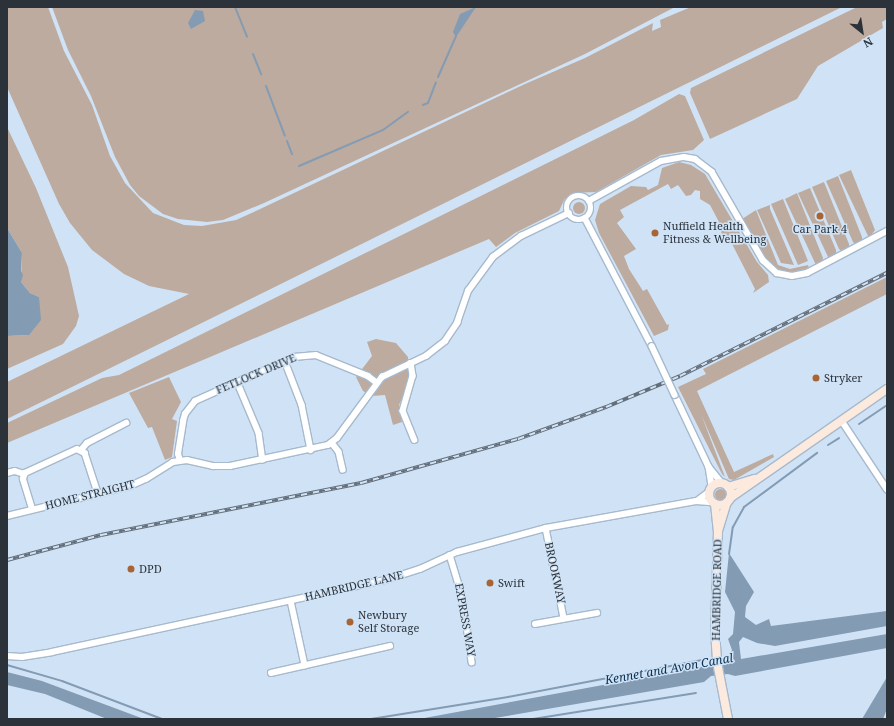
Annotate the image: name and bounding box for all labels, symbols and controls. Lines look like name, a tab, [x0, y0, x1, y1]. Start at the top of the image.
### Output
north arrow	[842, 12, 882, 52]
text: N	[861, 34, 876, 51]
marker: Car Park 4	[815, 211, 825, 221]
place label: Nuffield Health Fitness & Wellbeing	[663, 220, 766, 246]
place label: Car Park 4	[793, 222, 847, 236]
marker: Nuffield Health Fitness & Wellbeing	[650, 228, 660, 238]
street label: FETLOCK DRIVE	[214, 351, 298, 397]
place label: Stryker	[824, 371, 863, 385]
marker: Stryker	[811, 373, 821, 383]
street label: HOME STRAIGHT	[44, 477, 136, 513]
street label: HAMBRIDGE ROAD	[710, 539, 724, 641]
street label: BROOKWAY	[542, 541, 568, 605]
place label: DPD	[139, 562, 162, 576]
marker: DPD	[126, 564, 136, 574]
street label: HAMBRIDGE LANE	[303, 568, 405, 604]
place label: Swift	[498, 576, 525, 590]
marker: Swift	[485, 578, 495, 588]
street label: EXPRESS WAY	[452, 582, 478, 658]
place label: Newbury Self Storage	[358, 609, 419, 635]
marker: Newbury Self Storage	[345, 617, 355, 627]
water label: Kennet and Avon Canal	[604, 651, 734, 687]

